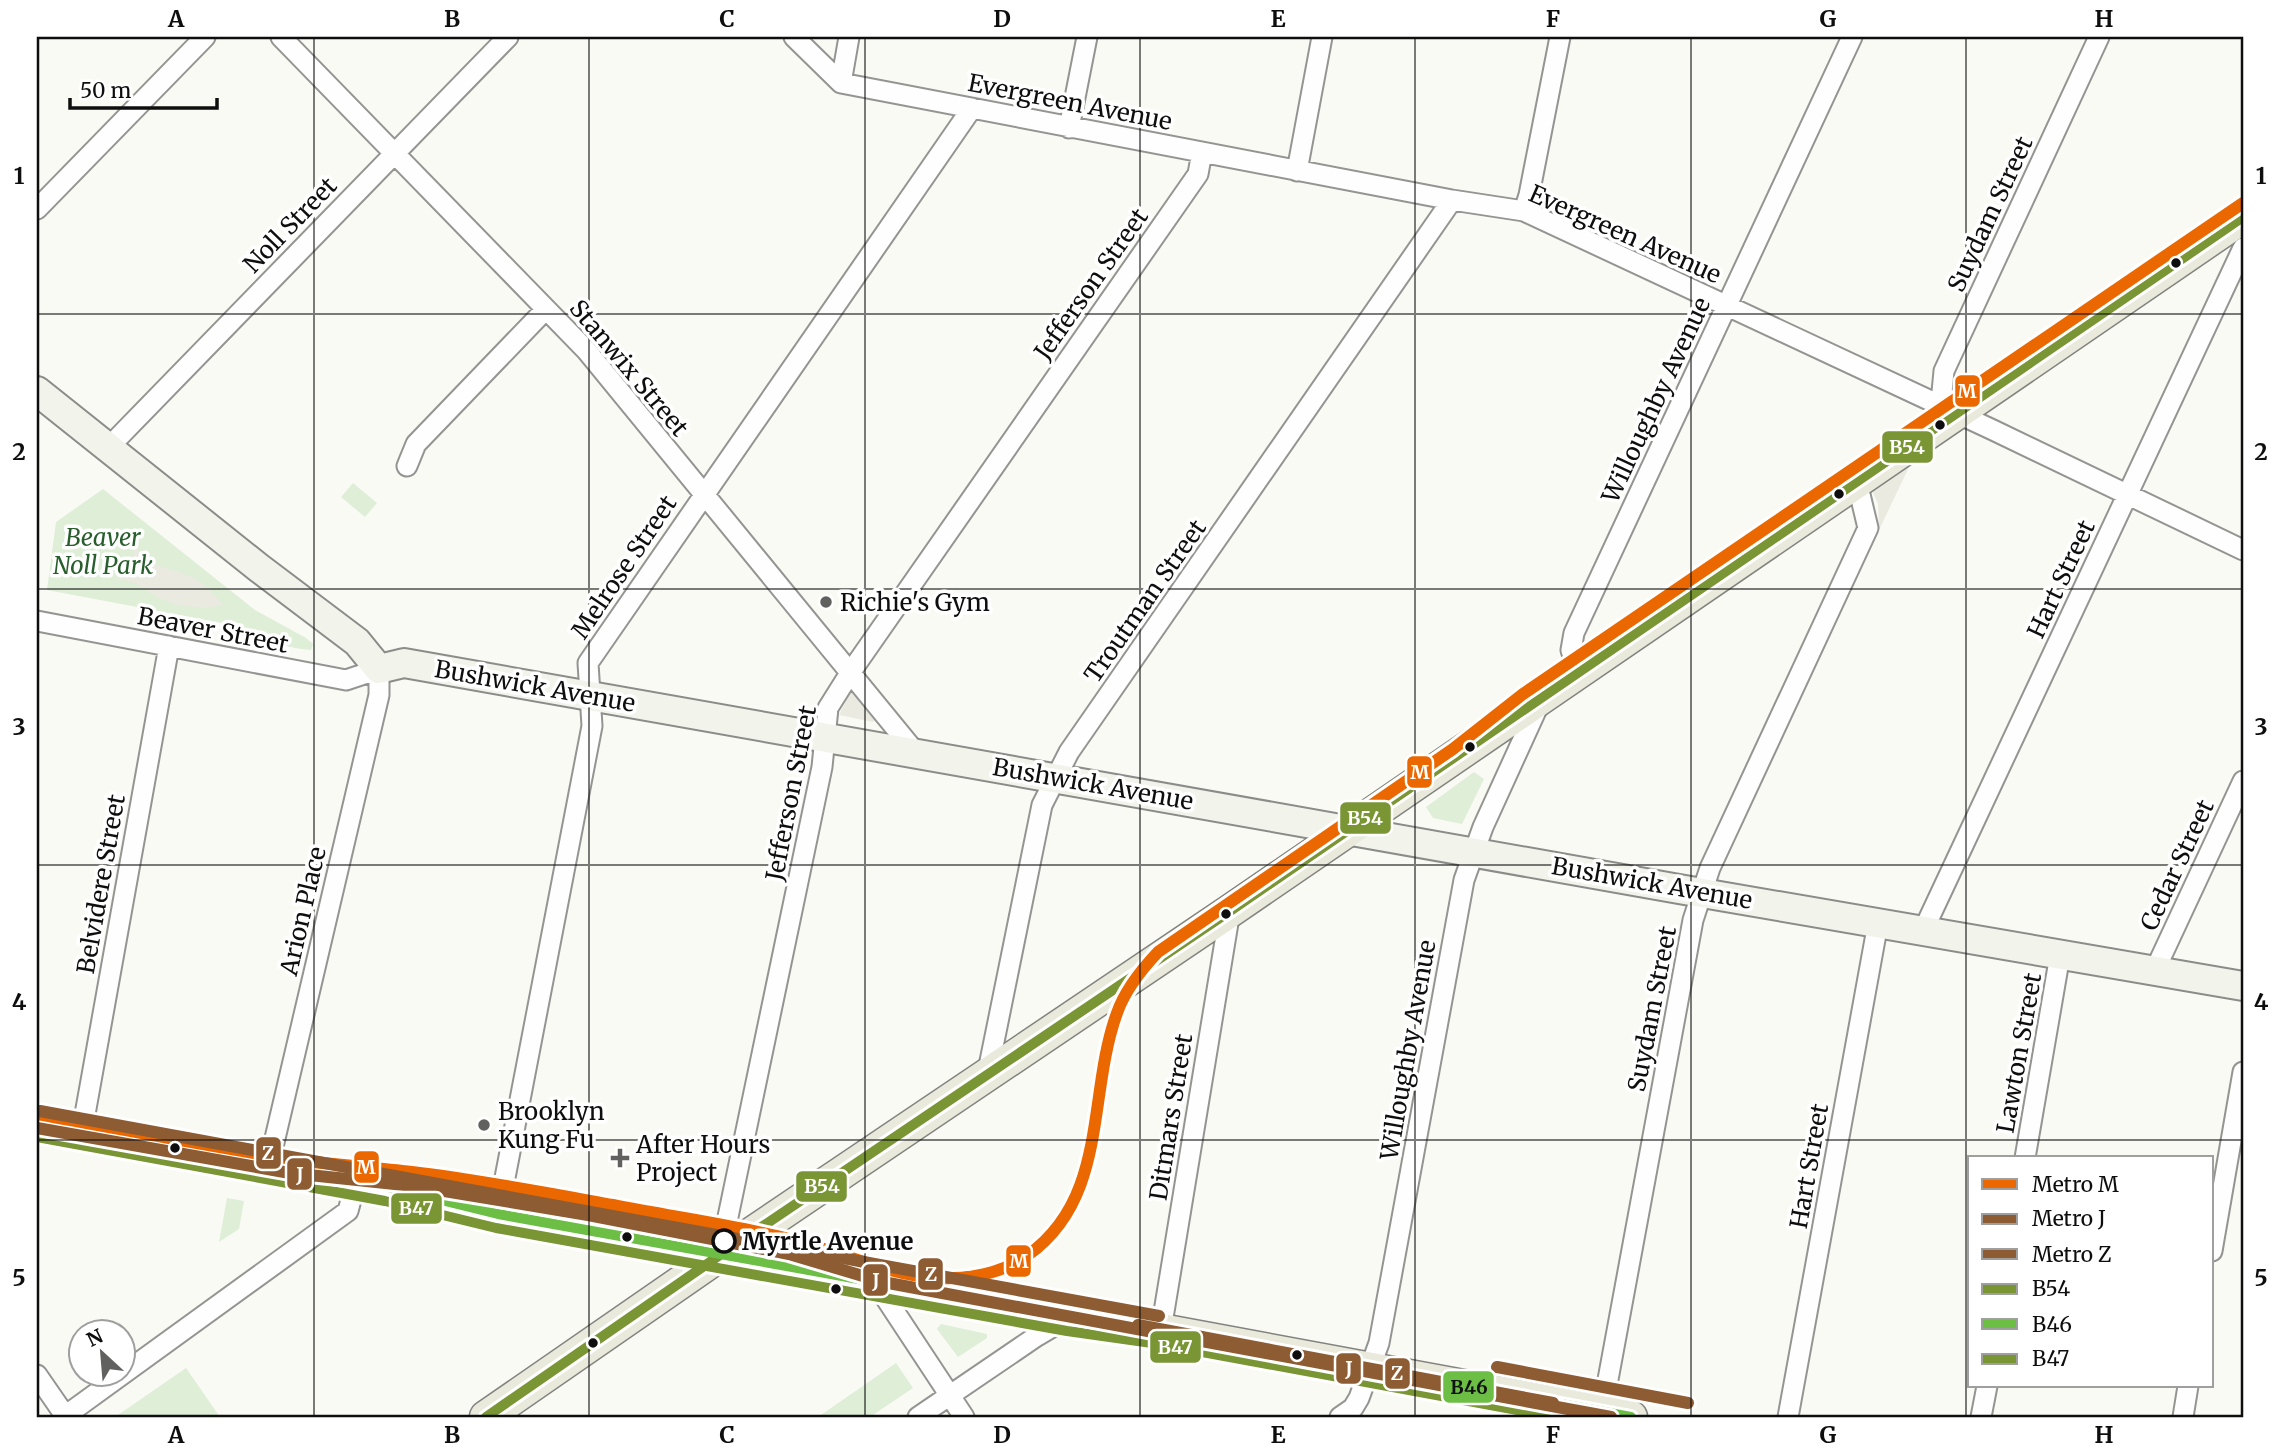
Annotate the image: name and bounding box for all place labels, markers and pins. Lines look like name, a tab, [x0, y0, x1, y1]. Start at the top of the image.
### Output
unlabelled marker	[2169, 256, 2183, 270]
unlabelled marker	[1933, 418, 1947, 432]
unlabelled marker	[1832, 487, 1846, 501]
place label: Richie's Gym	[840, 587, 990, 618]
marker: Richie's Gym	[818, 594, 834, 610]
unlabelled marker	[1463, 740, 1477, 754]
unlabelled marker	[1219, 907, 1233, 921]
place label: Brooklyn Kung Fu	[498, 1096, 605, 1155]
marker: Brooklyn Kung Fu	[476, 1117, 492, 1133]
place label: After Hours Project	[635, 1129, 770, 1188]
unlabelled marker	[168, 1141, 182, 1155]
marker: After Hours Project	[610, 1148, 630, 1168]
place label: Myrtle Avenue	[742, 1226, 914, 1257]
marker: Myrtle Avenue	[712, 1229, 736, 1253]
unlabelled marker	[620, 1230, 634, 1244]
unlabelled marker	[829, 1282, 843, 1296]
unlabelled marker	[586, 1336, 600, 1350]
unlabelled marker	[1290, 1348, 1304, 1362]

